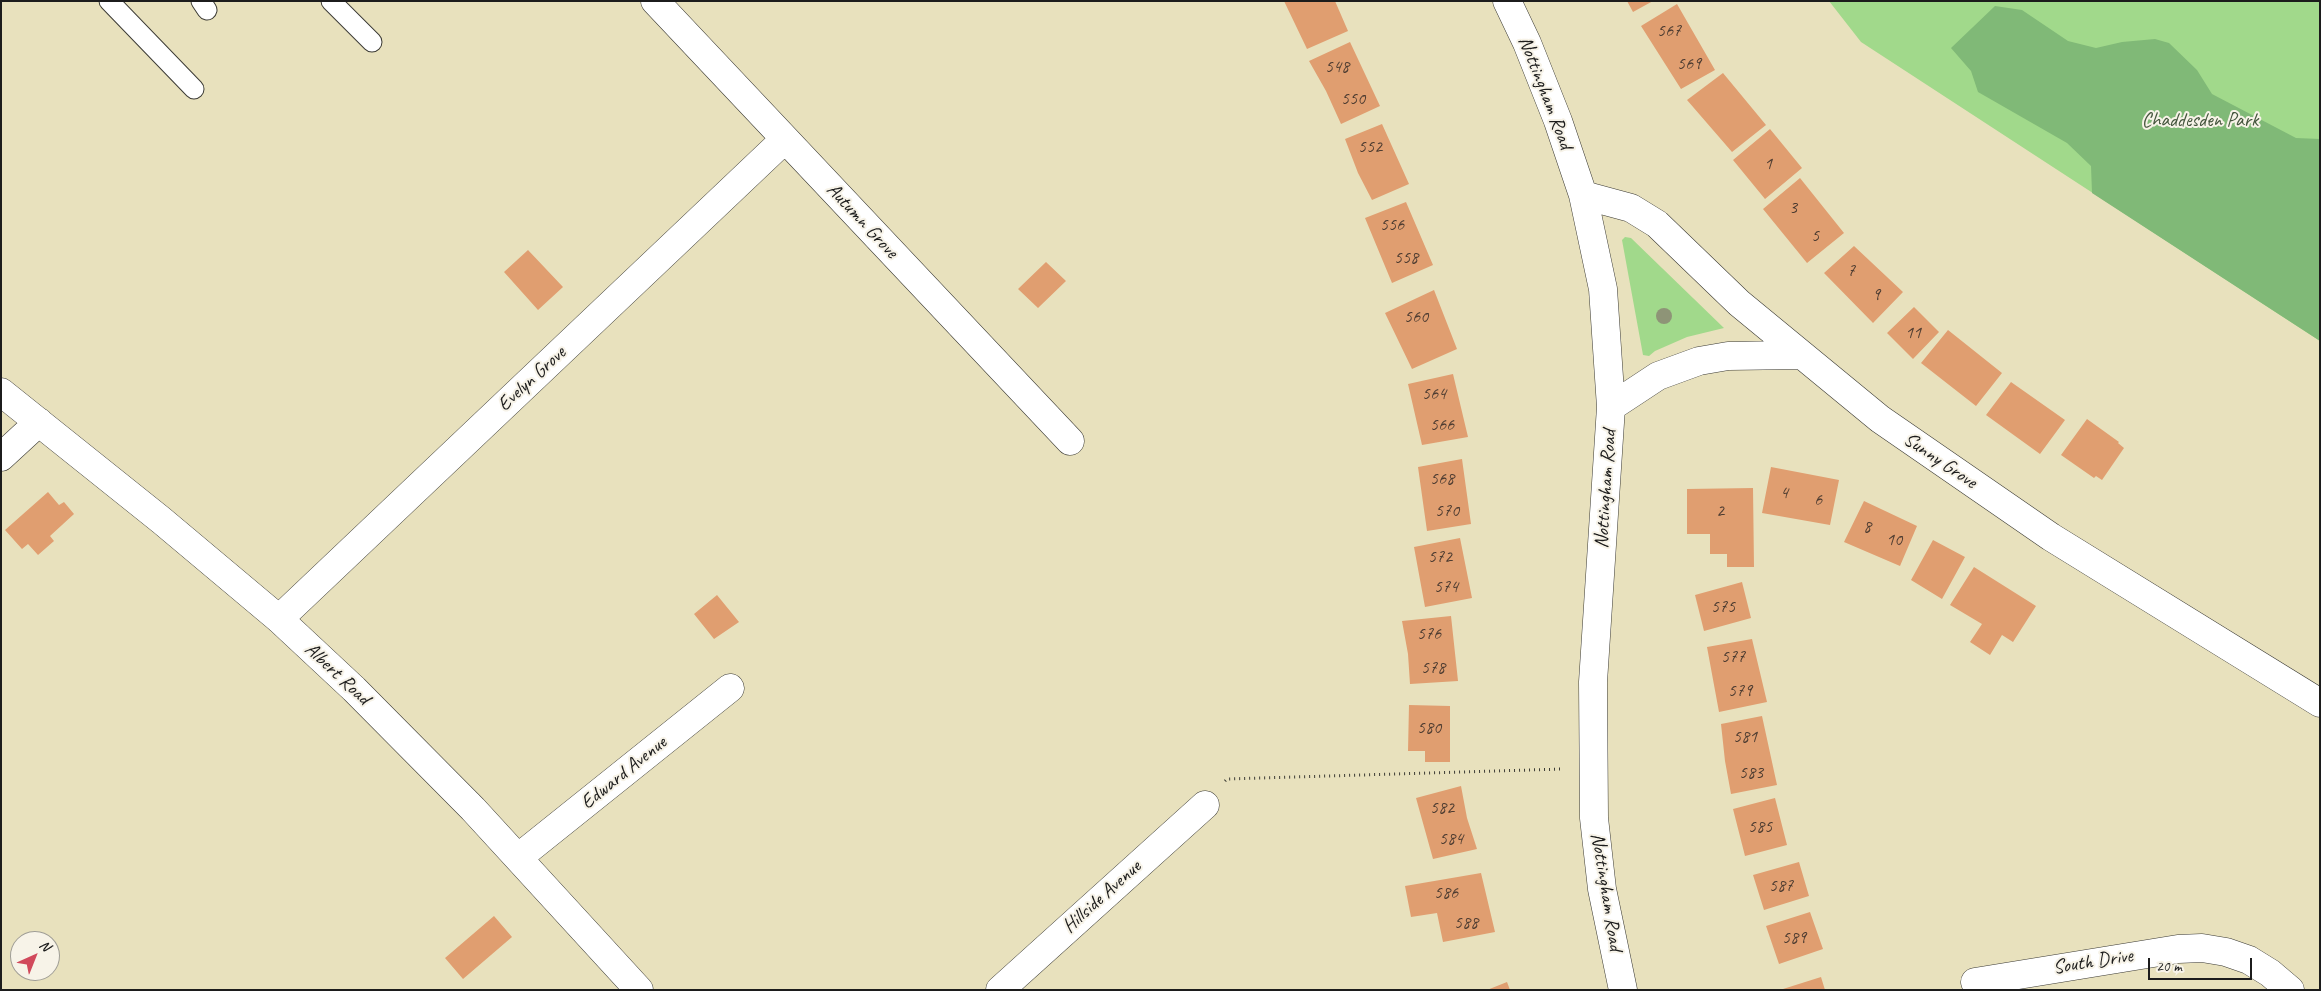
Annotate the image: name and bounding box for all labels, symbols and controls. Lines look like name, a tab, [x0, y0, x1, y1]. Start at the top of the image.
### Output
house number: 567	[1657, 20, 1681, 42]
street label: Nottingham Road	[1512, 33, 1578, 153]
house number: 569	[1677, 53, 1701, 75]
house number: 548	[1325, 56, 1349, 78]
house number: 550	[1341, 88, 1365, 110]
park label: Chaddesden Park	[2142, 109, 2258, 133]
house number: 552	[1358, 136, 1382, 158]
house number: 1	[1764, 153, 1772, 175]
street label: Autumn Grove	[821, 178, 903, 264]
house number: 3	[1789, 197, 1797, 219]
house number: 556	[1380, 214, 1404, 236]
house number: 5	[1811, 225, 1819, 247]
house number: 558	[1394, 247, 1418, 269]
house number: 7	[1847, 260, 1855, 282]
house number: 9	[1872, 284, 1880, 306]
house number: 560	[1404, 306, 1428, 328]
house number: 11	[1905, 322, 1921, 344]
street label: Evelyn Grove	[493, 341, 571, 417]
house number: 564	[1422, 383, 1446, 405]
house number: 566	[1430, 414, 1454, 436]
street label: Sunny Grove	[1899, 428, 1981, 494]
street label: Nottingham Road	[1590, 429, 1622, 549]
house number: 568	[1430, 468, 1454, 490]
house number: 4	[1780, 482, 1788, 504]
house number: 6	[1814, 489, 1822, 511]
house number: 570	[1435, 500, 1459, 522]
house number: 2	[1716, 500, 1724, 522]
house number: 8	[1863, 516, 1871, 538]
house number: 10	[1886, 529, 1902, 551]
house number: 572	[1428, 546, 1452, 568]
house number: 574	[1434, 576, 1458, 598]
house number: 575	[1711, 596, 1735, 618]
house number: 576	[1417, 623, 1441, 645]
street label: Albert Road	[299, 638, 375, 710]
house number: 577	[1721, 646, 1745, 668]
house number: 578	[1421, 657, 1445, 679]
house number: 579	[1728, 680, 1752, 702]
house number: 580	[1417, 717, 1441, 739]
house number: 581	[1733, 726, 1757, 748]
street label: Edward Avenue	[576, 731, 672, 815]
house number: 583	[1739, 762, 1763, 784]
house number: 582	[1430, 797, 1454, 819]
house number: 585	[1748, 816, 1772, 838]
house number: 584	[1439, 828, 1463, 850]
street label: Nottingham Road	[1585, 831, 1627, 953]
street label: Hillside Avenue	[1058, 855, 1146, 939]
house number: 587	[1769, 875, 1793, 897]
house number: 586	[1434, 882, 1458, 904]
house number: 588	[1454, 912, 1478, 934]
house number: 589	[1782, 927, 1806, 949]
north arrow	[10, 931, 60, 981]
text: N	[36, 936, 54, 955]
street label: South Drive	[2051, 944, 2135, 980]
scale bar	[2151, 948, 2255, 980]
text: 20 m	[2156, 957, 2182, 976]

